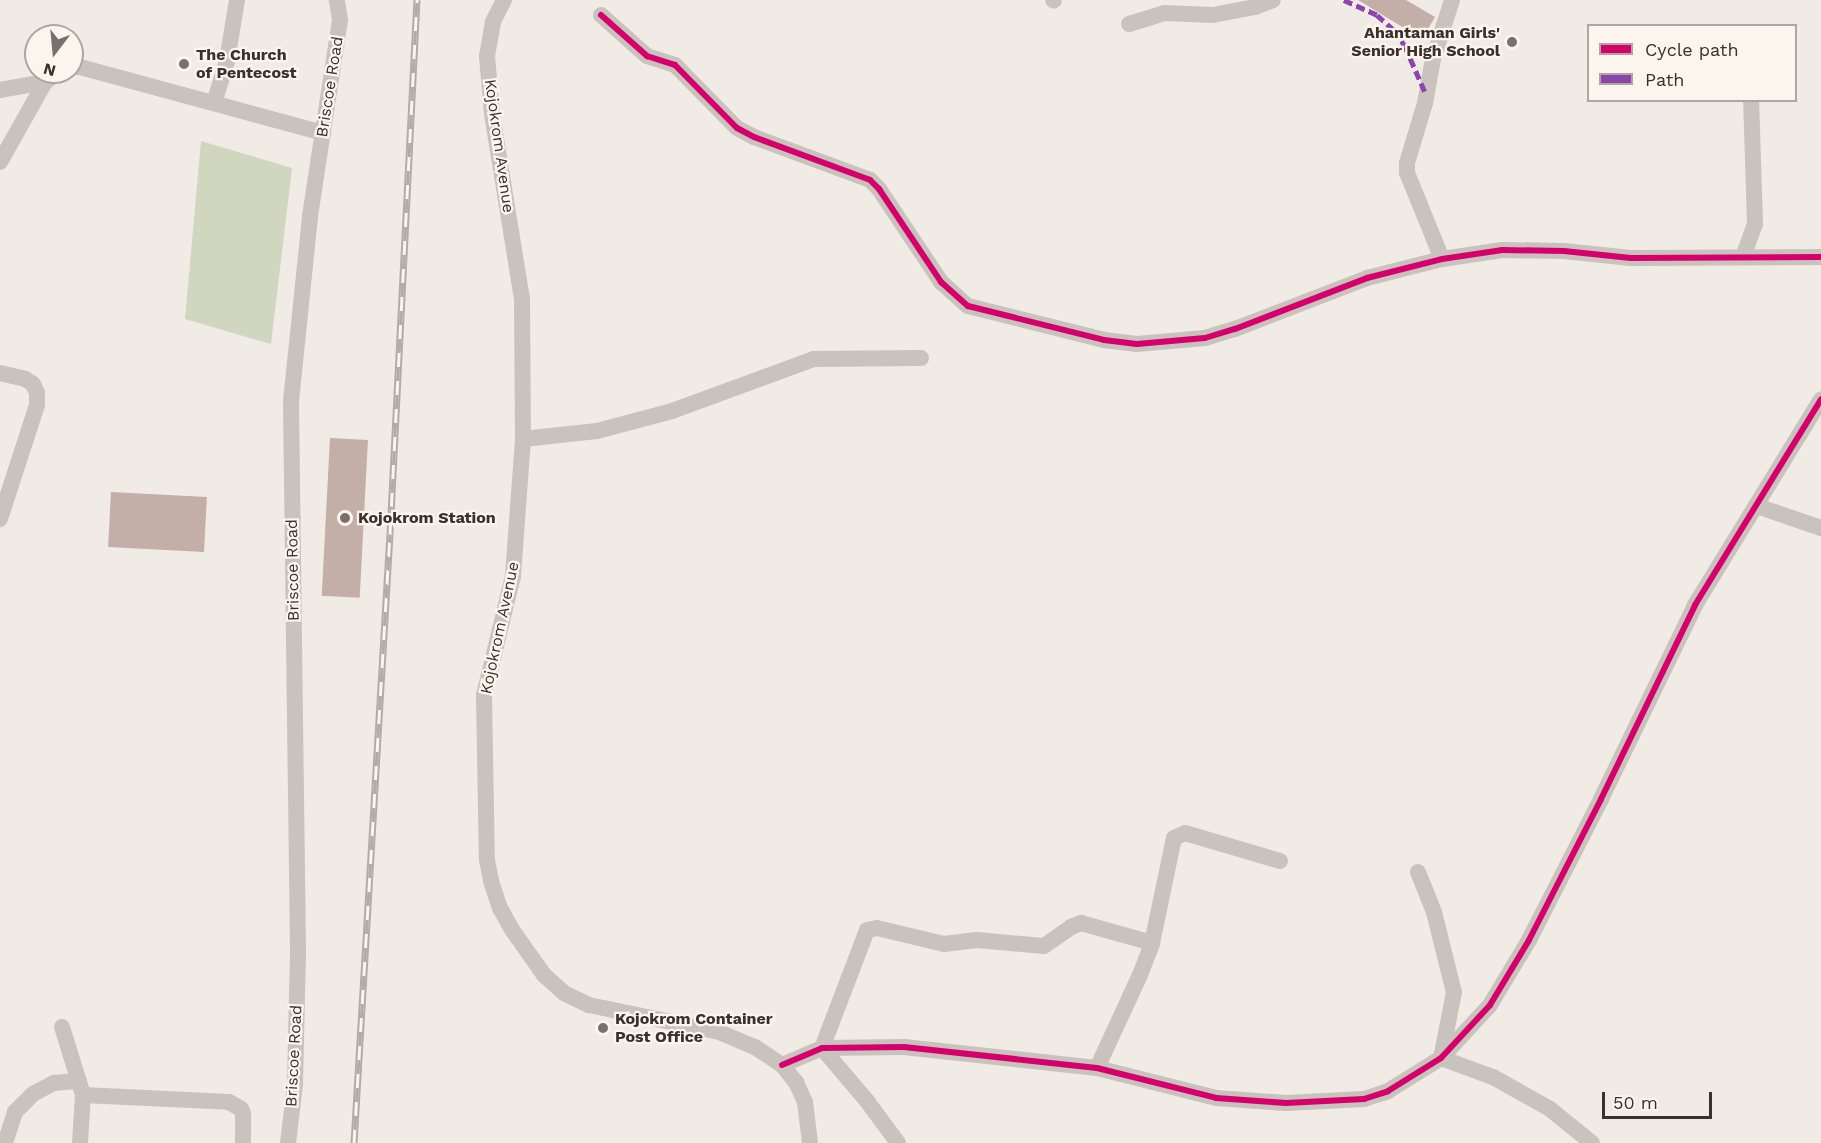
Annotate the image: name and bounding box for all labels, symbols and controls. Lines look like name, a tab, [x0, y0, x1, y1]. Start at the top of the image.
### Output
place label: Ahantaman Girls' Senior High School	[1351, 23, 1500, 61]
north arrow	[24, 24, 84, 84]
legend	[1587, 24, 1797, 102]
street label: Briscoe Road	[313, 35, 347, 139]
marker: Ahantaman Girls' Senior High School	[1505, 35, 1519, 49]
text: Cycle path	[1645, 39, 1739, 60]
place label: The Church of Pentecost	[196, 45, 297, 83]
marker: The Church of Pentecost	[177, 57, 191, 71]
text: N	[41, 59, 58, 81]
text: Path	[1645, 69, 1685, 90]
street label: Kojokrom Avenue	[480, 78, 518, 214]
place label: Kojokrom Station	[358, 508, 496, 528]
marker: Kojokrom Station	[336, 509, 354, 527]
street label: Briscoe Road	[283, 519, 303, 621]
street label: Kojokrom Avenue	[477, 560, 523, 696]
street label: Briscoe Road	[282, 1005, 306, 1107]
place label: Kojokrom Container Post Office	[615, 1009, 773, 1047]
marker: Kojokrom Container Post Office	[596, 1021, 610, 1035]
scale bar	[1605, 1080, 1714, 1118]
text: 50 m	[1613, 1092, 1658, 1113]

